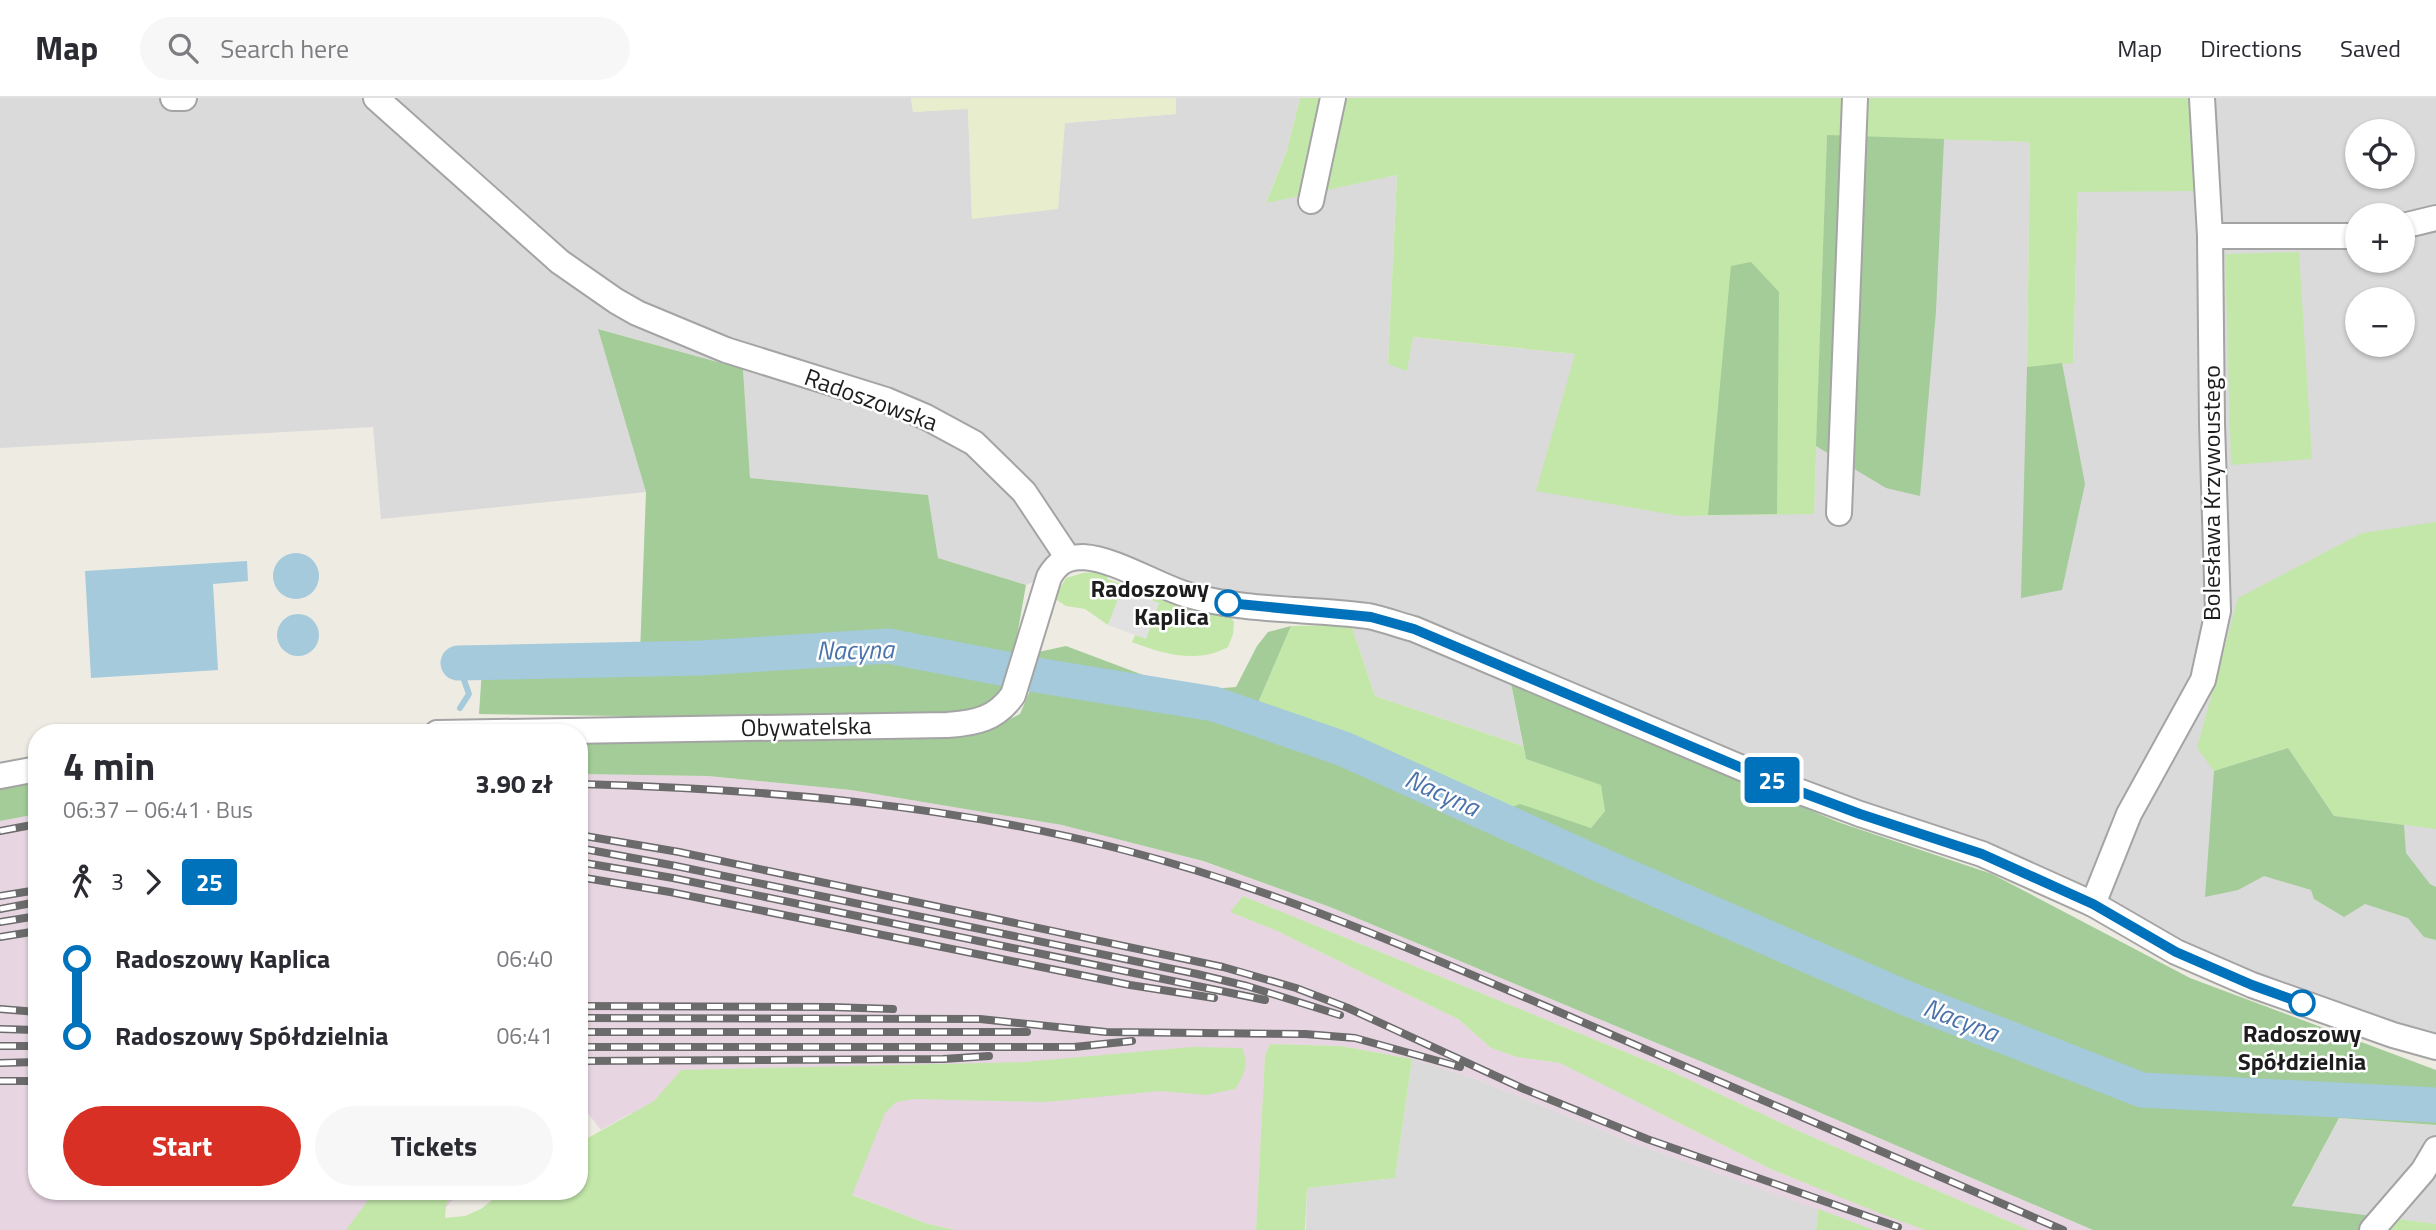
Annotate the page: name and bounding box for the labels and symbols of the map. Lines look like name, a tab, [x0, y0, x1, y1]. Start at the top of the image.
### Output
street label: Radoszowska	[800, 358, 943, 440]
street label: Bolesława Krzywoustego	[2193, 365, 2229, 621]
place label: Radoszowy Kaplica	[1091, 570, 1209, 634]
marker: Radoszowy Kaplica	[1215, 590, 1241, 616]
water label: Nacyna	[816, 629, 896, 670]
street label: Obywatelska	[740, 707, 872, 745]
line badge: 25	[1740, 757, 1803, 803]
water label: Nacyna	[1399, 759, 1487, 827]
water label: Nacyna	[1918, 987, 2006, 1052]
marker: Radoszowy Spółdzielnia	[2289, 990, 2315, 1016]
place label: Radoszowy Spółdzielnia	[2238, 1015, 2366, 1079]

